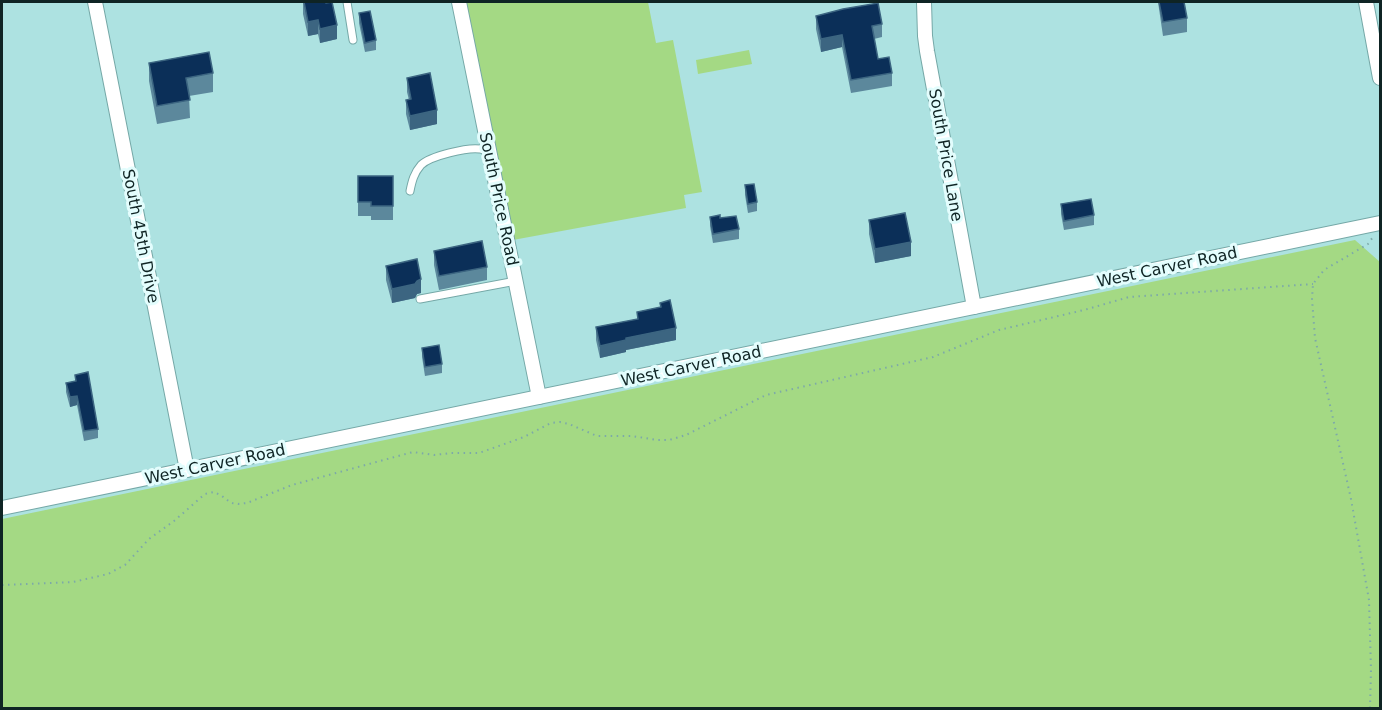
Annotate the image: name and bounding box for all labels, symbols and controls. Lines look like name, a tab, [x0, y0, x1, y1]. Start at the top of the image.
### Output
street label: South Price Lane	[925, 87, 967, 223]
street label: South Price Road	[476, 131, 522, 267]
street label: South 45th Drive	[119, 167, 163, 305]
street label: West Carver Road	[1095, 243, 1239, 291]
street label: West Carver Road	[619, 342, 763, 390]
street label: West Carver Road	[143, 440, 287, 488]

